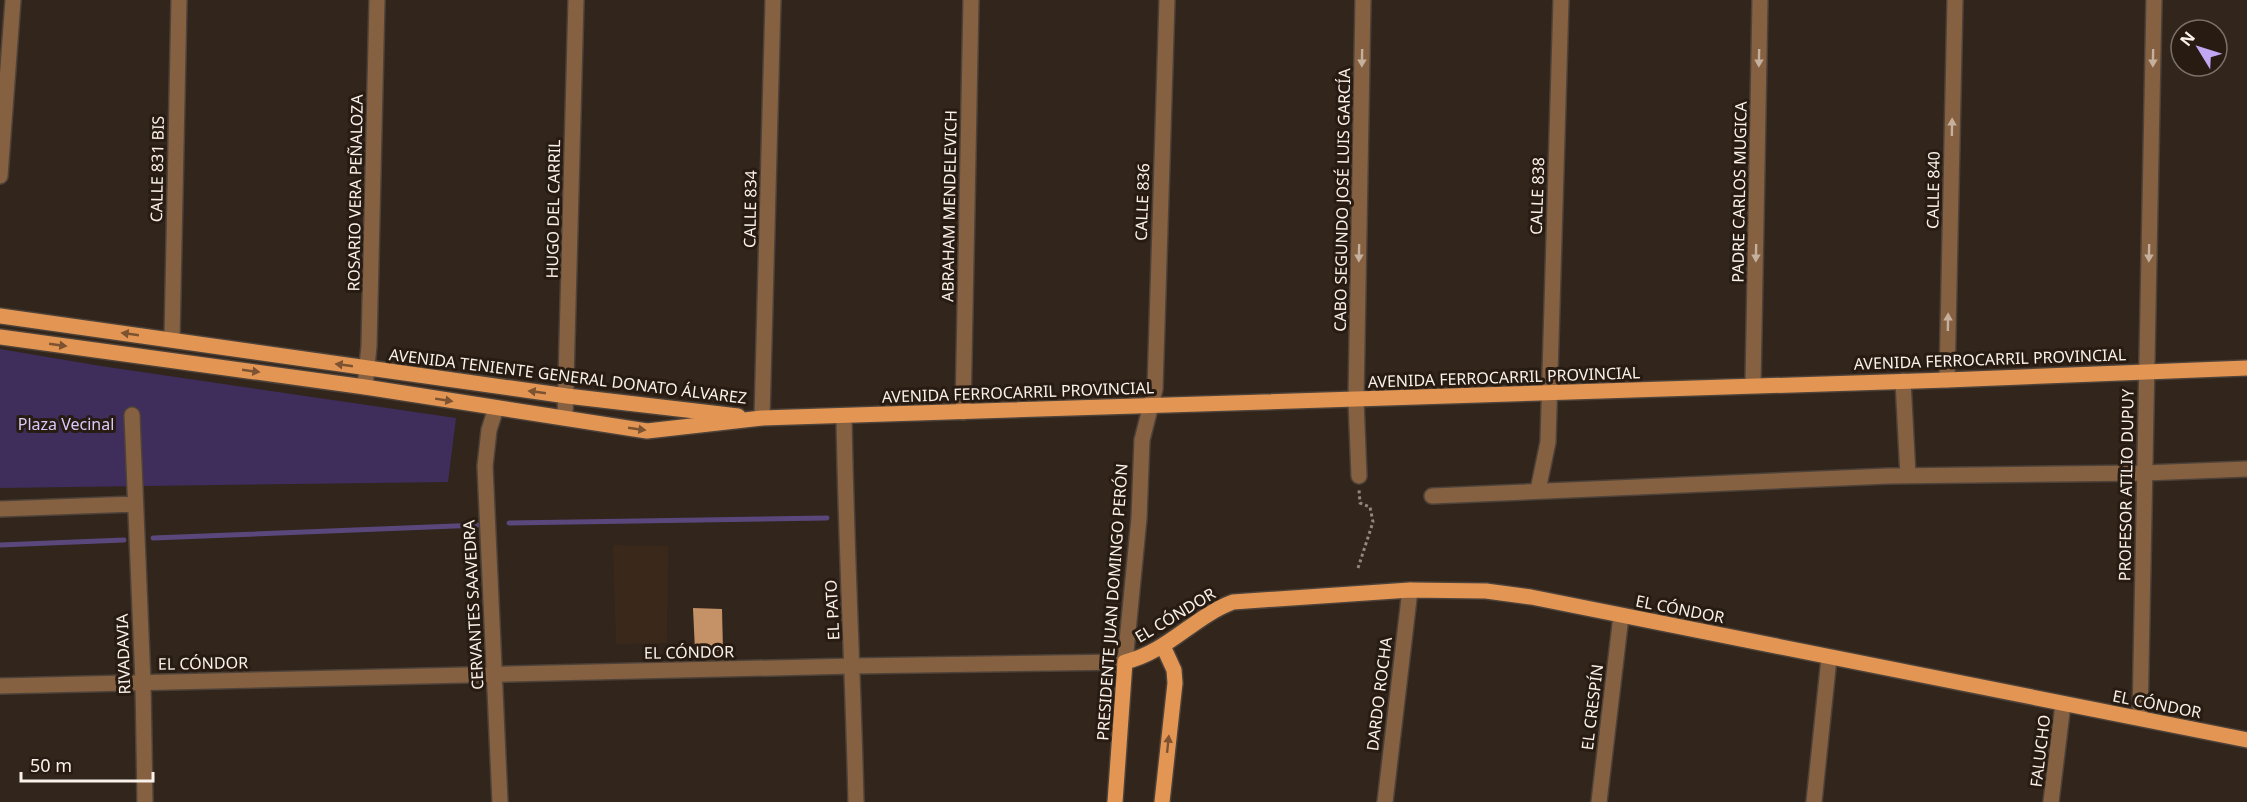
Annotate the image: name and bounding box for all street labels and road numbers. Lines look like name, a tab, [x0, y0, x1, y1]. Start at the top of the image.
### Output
street label: CABO SEGUNDO JOSÉ LUIS GARCÍA	[1329, 67, 1355, 332]
street label: ROSARIO VERA PEÑALOZA	[342, 94, 368, 292]
street label: PADRE CARLOS MUGICA	[1726, 100, 1752, 283]
street label: ABRAHAM MENDELEVICH	[936, 110, 962, 302]
street label: CALLE 831 BIS	[145, 115, 169, 222]
street label: HUGO DEL CARRIL	[541, 139, 565, 279]
street label: CALLE 840	[1921, 151, 1945, 229]
street label: CALLE 838	[1525, 157, 1549, 235]
street label: CALLE 836	[1130, 163, 1154, 241]
street label: CALLE 834	[738, 170, 762, 248]
street label: AVENIDA TENIENTE GENERAL DONATO ÁLVAREZ	[388, 343, 748, 409]
street label: AVENIDA FERROCARRIL PROVINCIAL	[1853, 343, 2127, 375]
street label: AVENIDA FERROCARRIL PROVINCIAL	[1367, 361, 1641, 393]
street label: AVENIDA FERROCARRIL PROVINCIAL	[881, 376, 1155, 408]
street label: PROFESOR ATILIO DUPUY	[2113, 388, 2139, 581]
street label: PRESIDENTE JUAN DOMINGO PERÓN	[1091, 463, 1133, 741]
street label: CERVANTES SAAVEDRA	[458, 519, 488, 690]
street label: EL PATO	[819, 579, 845, 641]
street label: EL CÓNDOR	[1131, 582, 1219, 648]
street label: EL CÓNDOR	[1634, 590, 1726, 628]
street label: RIVADAVIA	[111, 612, 135, 695]
street label: DARDO ROCHA	[1361, 635, 1397, 752]
street label: EL CÓNDOR	[644, 640, 734, 664]
street label: EL CÓNDOR	[158, 651, 248, 675]
street label: EL CRESPÍN	[1576, 663, 1608, 751]
street label: EL CÓNDOR	[2111, 685, 2203, 723]
street label: FALUCHO	[2025, 714, 2055, 788]

